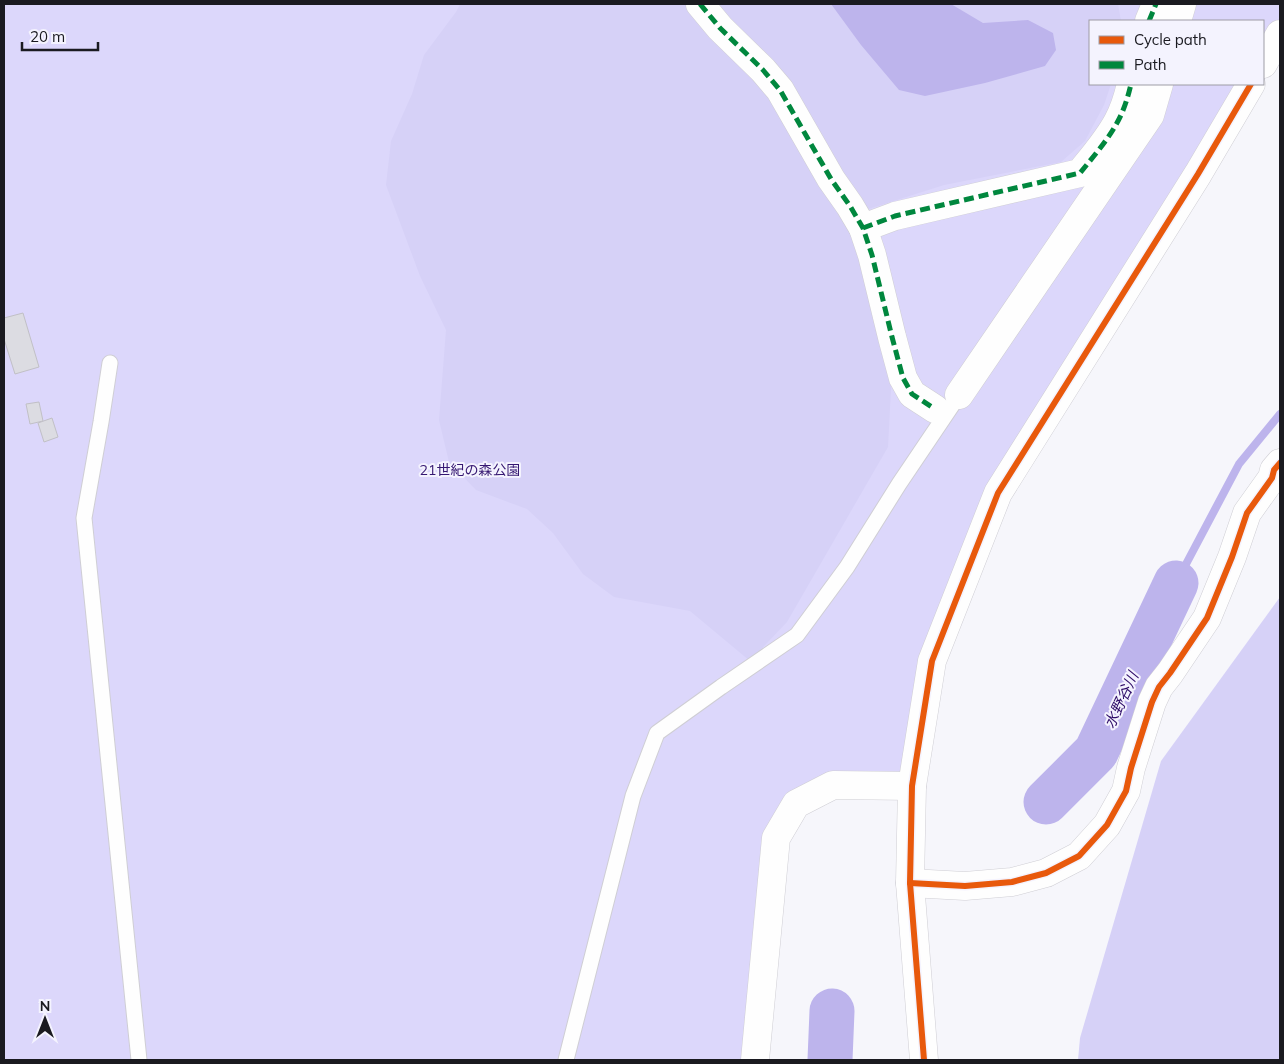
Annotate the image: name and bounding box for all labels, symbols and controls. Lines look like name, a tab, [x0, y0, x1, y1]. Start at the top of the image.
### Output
scale bar	[22, 20, 99, 52]
legend	[1089, 20, 1264, 85]
text: 20 m	[30, 27, 65, 46]
text: Cycle path	[1134, 30, 1207, 49]
text: Path	[1134, 55, 1166, 74]
park label: 21世紀の森公園	[420, 461, 520, 479]
water label: 水野谷川	[1100, 667, 1143, 731]
north arrow	[20, 994, 70, 1044]
text: N	[40, 997, 50, 1015]

